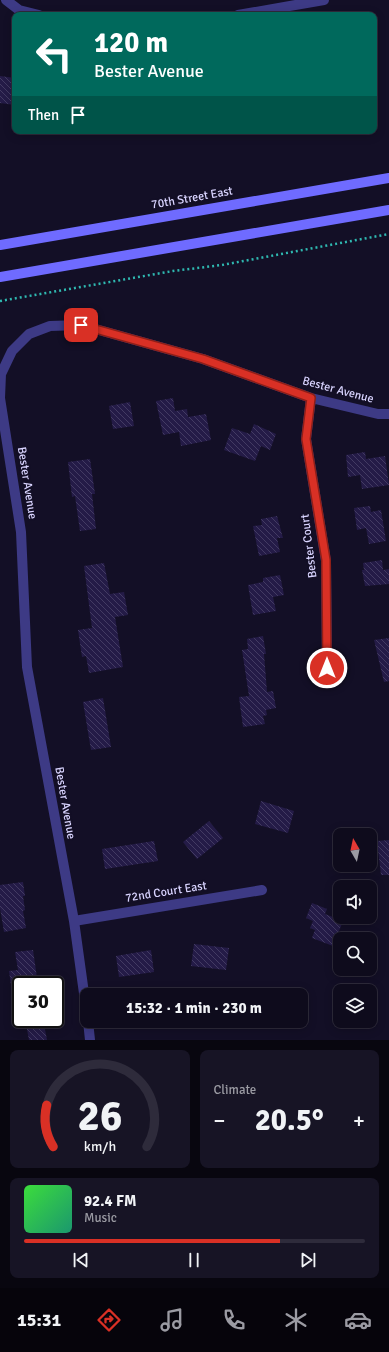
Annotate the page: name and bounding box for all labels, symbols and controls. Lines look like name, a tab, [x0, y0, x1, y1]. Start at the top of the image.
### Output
text: 120 m	[94, 26, 168, 60]
icon: left	[28, 28, 80, 80]
text: Bester Avenue	[94, 60, 204, 82]
icon: arrive	[67, 104, 89, 126]
text: Then	[28, 106, 59, 124]
street label: 70th Street East	[150, 183, 234, 213]
pin	[64, 308, 98, 342]
icon: arrive	[70, 314, 92, 336]
street label: Bester Avenue	[301, 373, 375, 407]
street label: Bester Avenue	[14, 446, 40, 520]
street label: Bester Court	[298, 513, 320, 579]
position arrow	[306, 647, 348, 689]
street label: Bester Avenue	[51, 766, 79, 840]
north arrow	[333, 828, 377, 872]
map controls	[333, 828, 377, 1028]
street label: 72nd Court East	[124, 878, 208, 906]
button: sound	[333, 880, 377, 924]
button: search	[333, 932, 377, 976]
speed limit sign: 30	[12, 976, 64, 1028]
button: layers	[333, 984, 377, 1028]
text: 15:32 · 1 min · 230 m	[126, 999, 262, 1017]
text: Climate	[214, 1082, 256, 1098]
text: 26	[77, 1091, 122, 1142]
text: 20.5°	[255, 1102, 324, 1139]
text: −	[214, 1107, 225, 1134]
text: +	[353, 1107, 365, 1134]
text: km/h	[84, 1138, 116, 1155]
text: 92.4 FM	[84, 1192, 136, 1210]
text: Music	[84, 1210, 117, 1226]
icon: previous	[70, 1249, 92, 1271]
icon: pause	[183, 1249, 205, 1271]
icon: next	[297, 1249, 319, 1271]
icon: directions	[95, 1306, 123, 1334]
icon: music	[158, 1306, 186, 1334]
icon: phone	[220, 1306, 248, 1334]
icon: climate	[282, 1306, 310, 1334]
icon: car	[344, 1306, 372, 1334]
text: 15:31	[17, 1309, 61, 1331]

